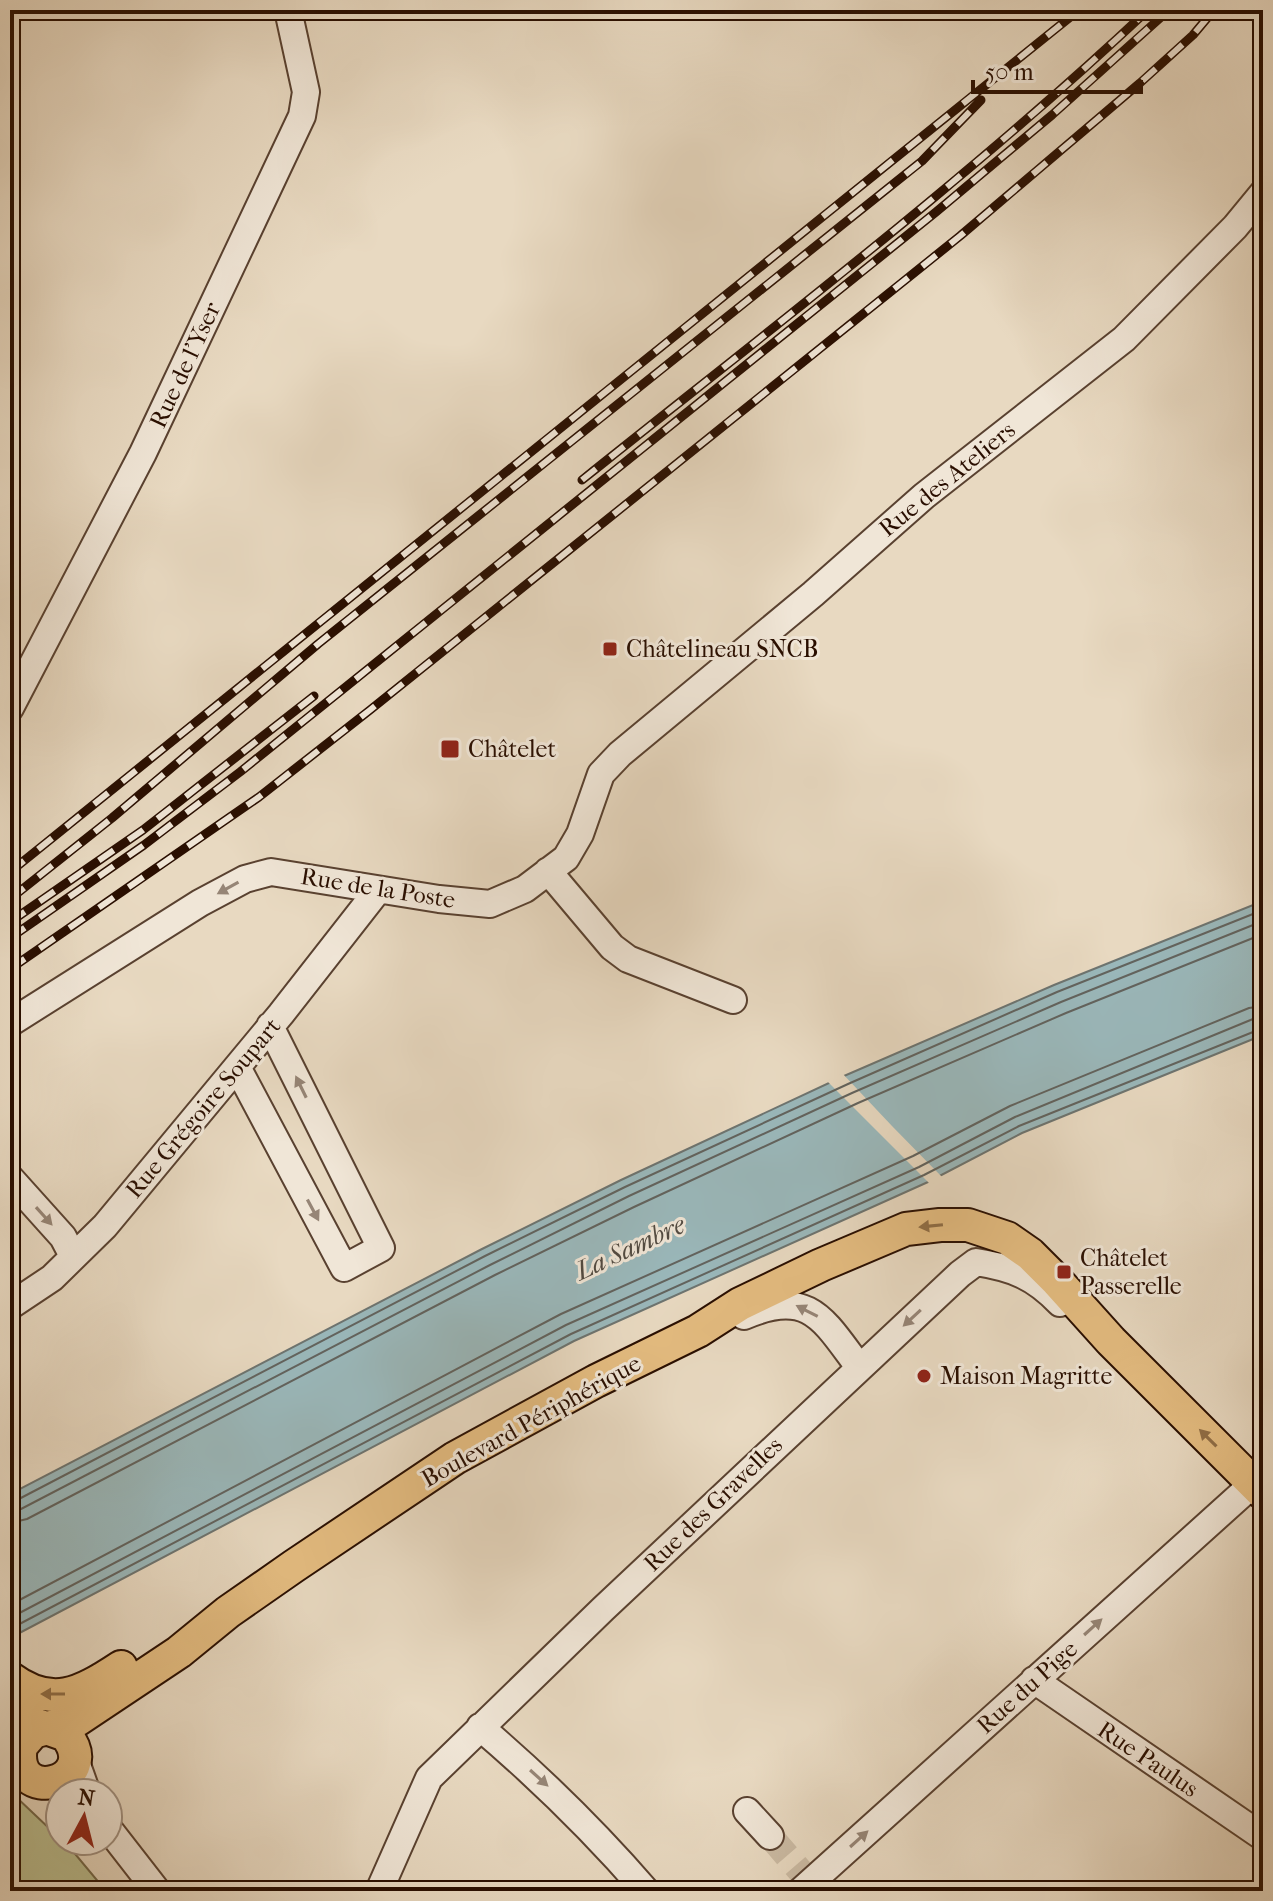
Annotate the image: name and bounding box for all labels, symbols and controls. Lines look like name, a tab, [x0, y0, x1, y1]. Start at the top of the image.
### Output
scale bar	[973, 44, 1141, 94]
text: 50 m	[985, 58, 1034, 86]
street label: Rue de l'Yser	[144, 297, 227, 432]
street label: Rue des Ateliers	[873, 416, 1021, 542]
place label: Châtelineau SNCB	[626, 635, 818, 663]
marker: Châtelineau SNCB	[601, 640, 619, 658]
place label: Châtelet	[468, 735, 556, 763]
marker: Châtelet	[439, 738, 461, 760]
street label: Rue de la Poste	[299, 862, 457, 914]
one-way arrow	[216, 881, 239, 895]
street label: Rue Grégoire Soupart	[120, 1012, 287, 1204]
one-way arrow	[294, 1076, 307, 1099]
one-way arrow	[306, 1199, 319, 1222]
one-way arrow	[34, 1206, 52, 1225]
water label: La Sambre	[569, 1209, 691, 1288]
one-way arrow	[918, 1220, 943, 1233]
place label: Châtelet Passerelle	[1080, 1244, 1182, 1300]
marker: Châtelet Passerelle	[1055, 1263, 1073, 1281]
one-way arrow	[795, 1305, 818, 1318]
one-way arrow	[903, 1308, 922, 1326]
street label: Boulevard Périphérique	[417, 1349, 646, 1493]
place label: Maison Magritte	[940, 1362, 1112, 1390]
marker: Maison Magritte	[915, 1367, 933, 1385]
one-way arrow	[1199, 1429, 1218, 1448]
street label: Rue des Gravelles	[638, 1431, 788, 1577]
one-way arrow	[1083, 1619, 1103, 1636]
street label: Rue du Pige	[971, 1635, 1083, 1739]
one-way arrow	[39, 1688, 65, 1700]
street label: Rue Paulus	[1092, 1715, 1204, 1803]
one-way arrow	[530, 1768, 549, 1786]
north arrow	[44, 1777, 124, 1857]
text: N	[76, 1784, 96, 1812]
one-way arrow	[849, 1830, 868, 1848]

